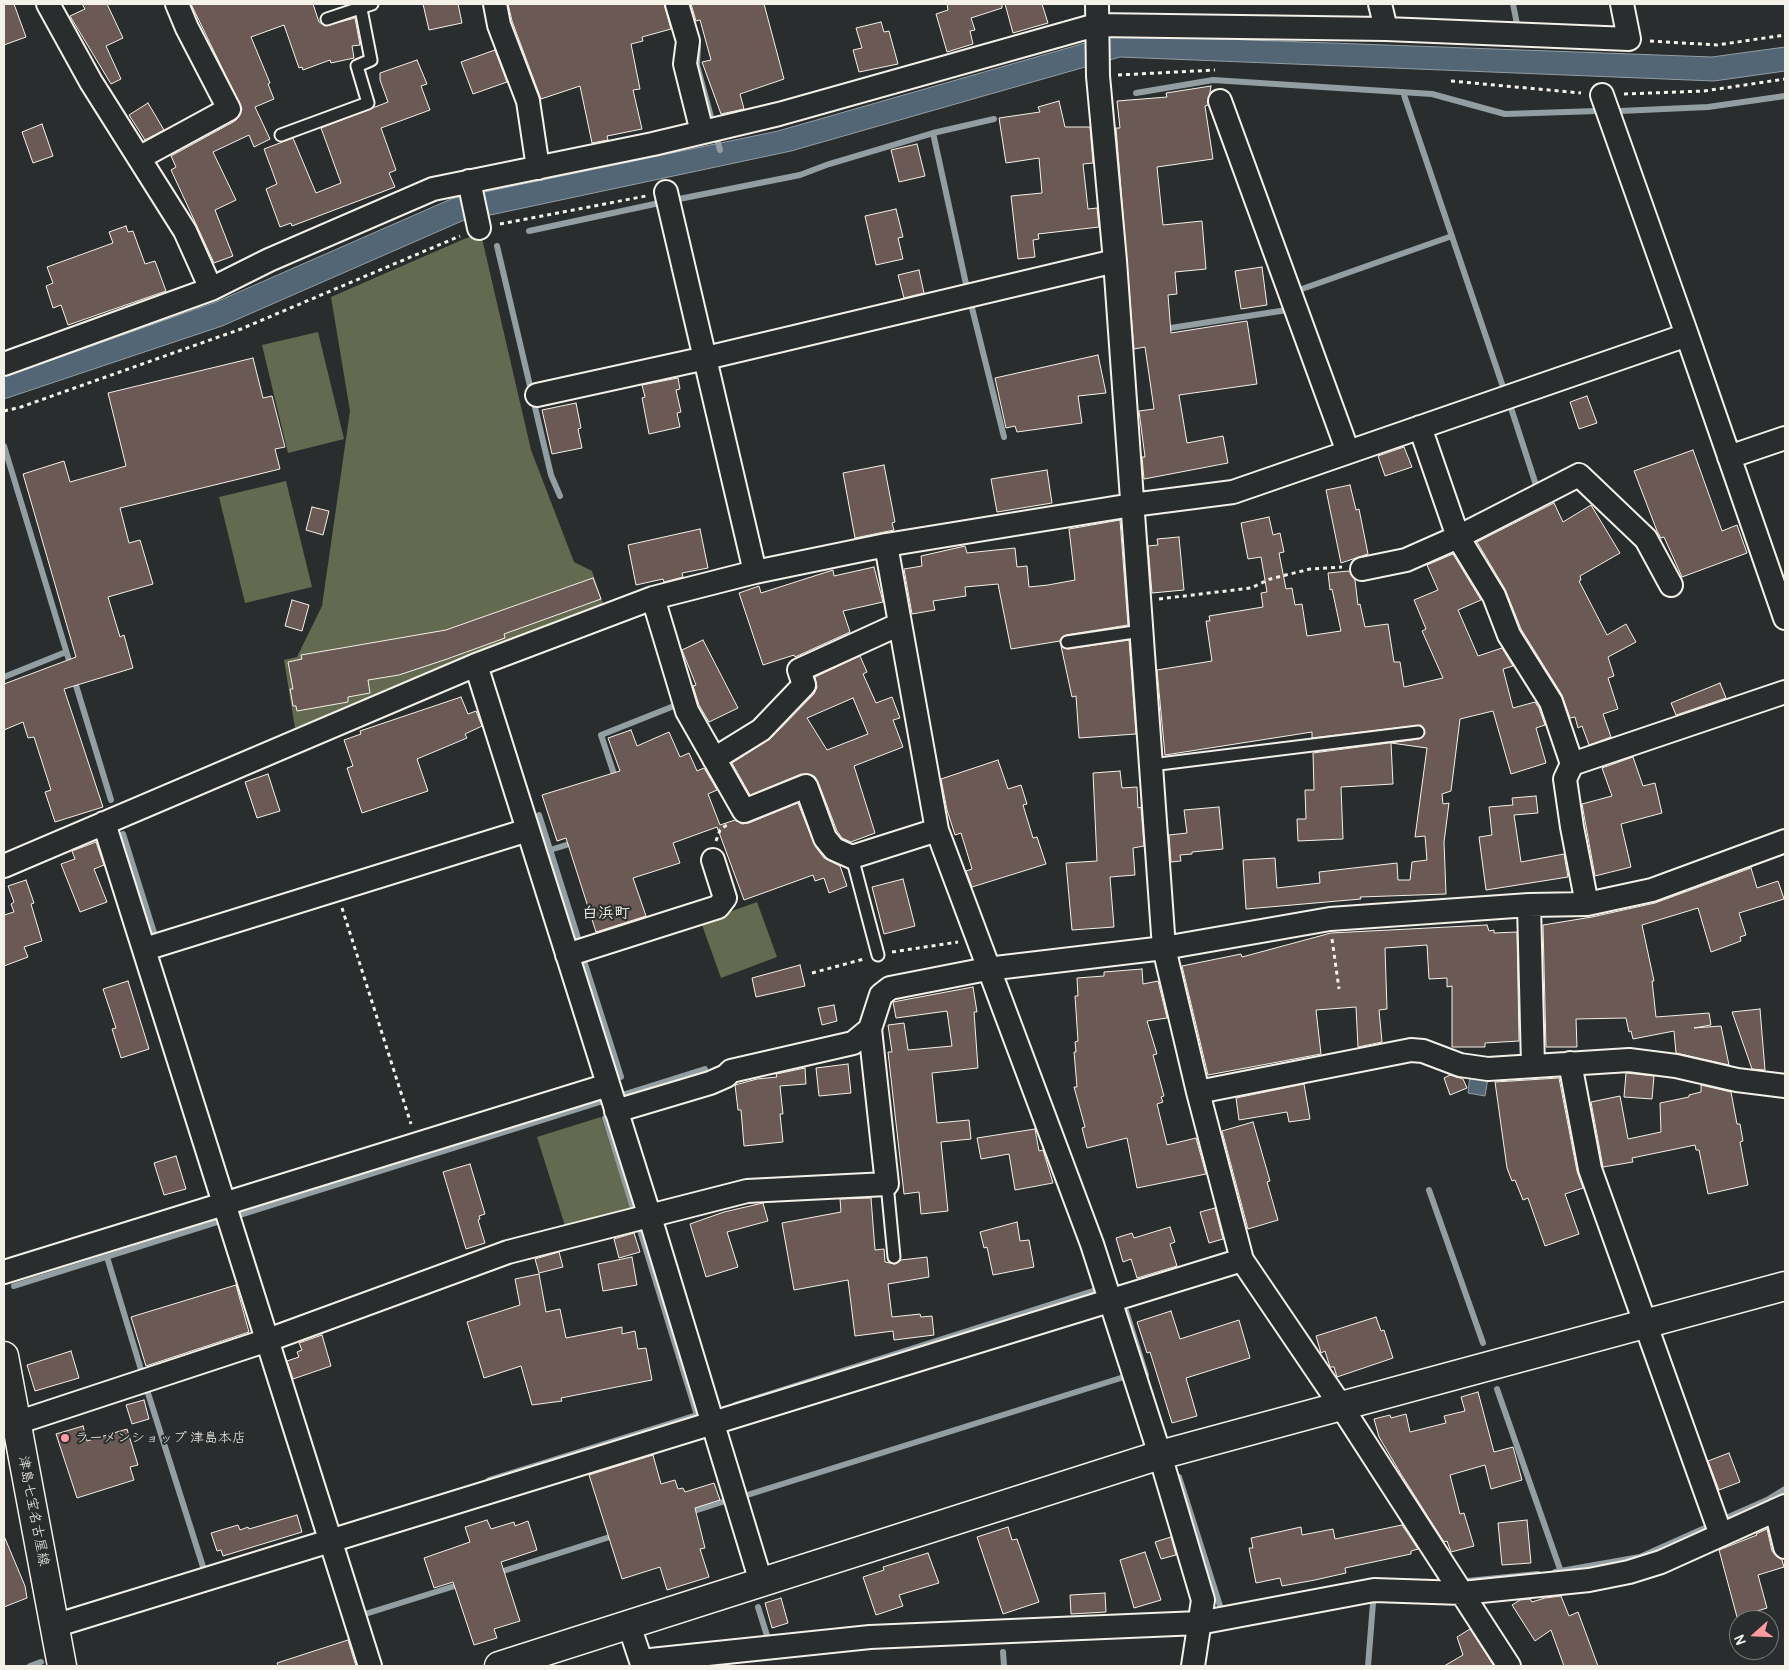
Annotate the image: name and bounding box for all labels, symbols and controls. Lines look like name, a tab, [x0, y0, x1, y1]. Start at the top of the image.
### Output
district label: 白浜町	[582, 904, 630, 924]
place label: ラーメンショップ 津島本店	[75, 1430, 246, 1446]
marker: ラーメンショップ 津島本店	[59, 1432, 71, 1444]
street label: 津島七宝名古屋線	[14, 1454, 52, 1568]
north arrow	[1729, 1610, 1779, 1660]
text: N	[1731, 1633, 1750, 1647]

